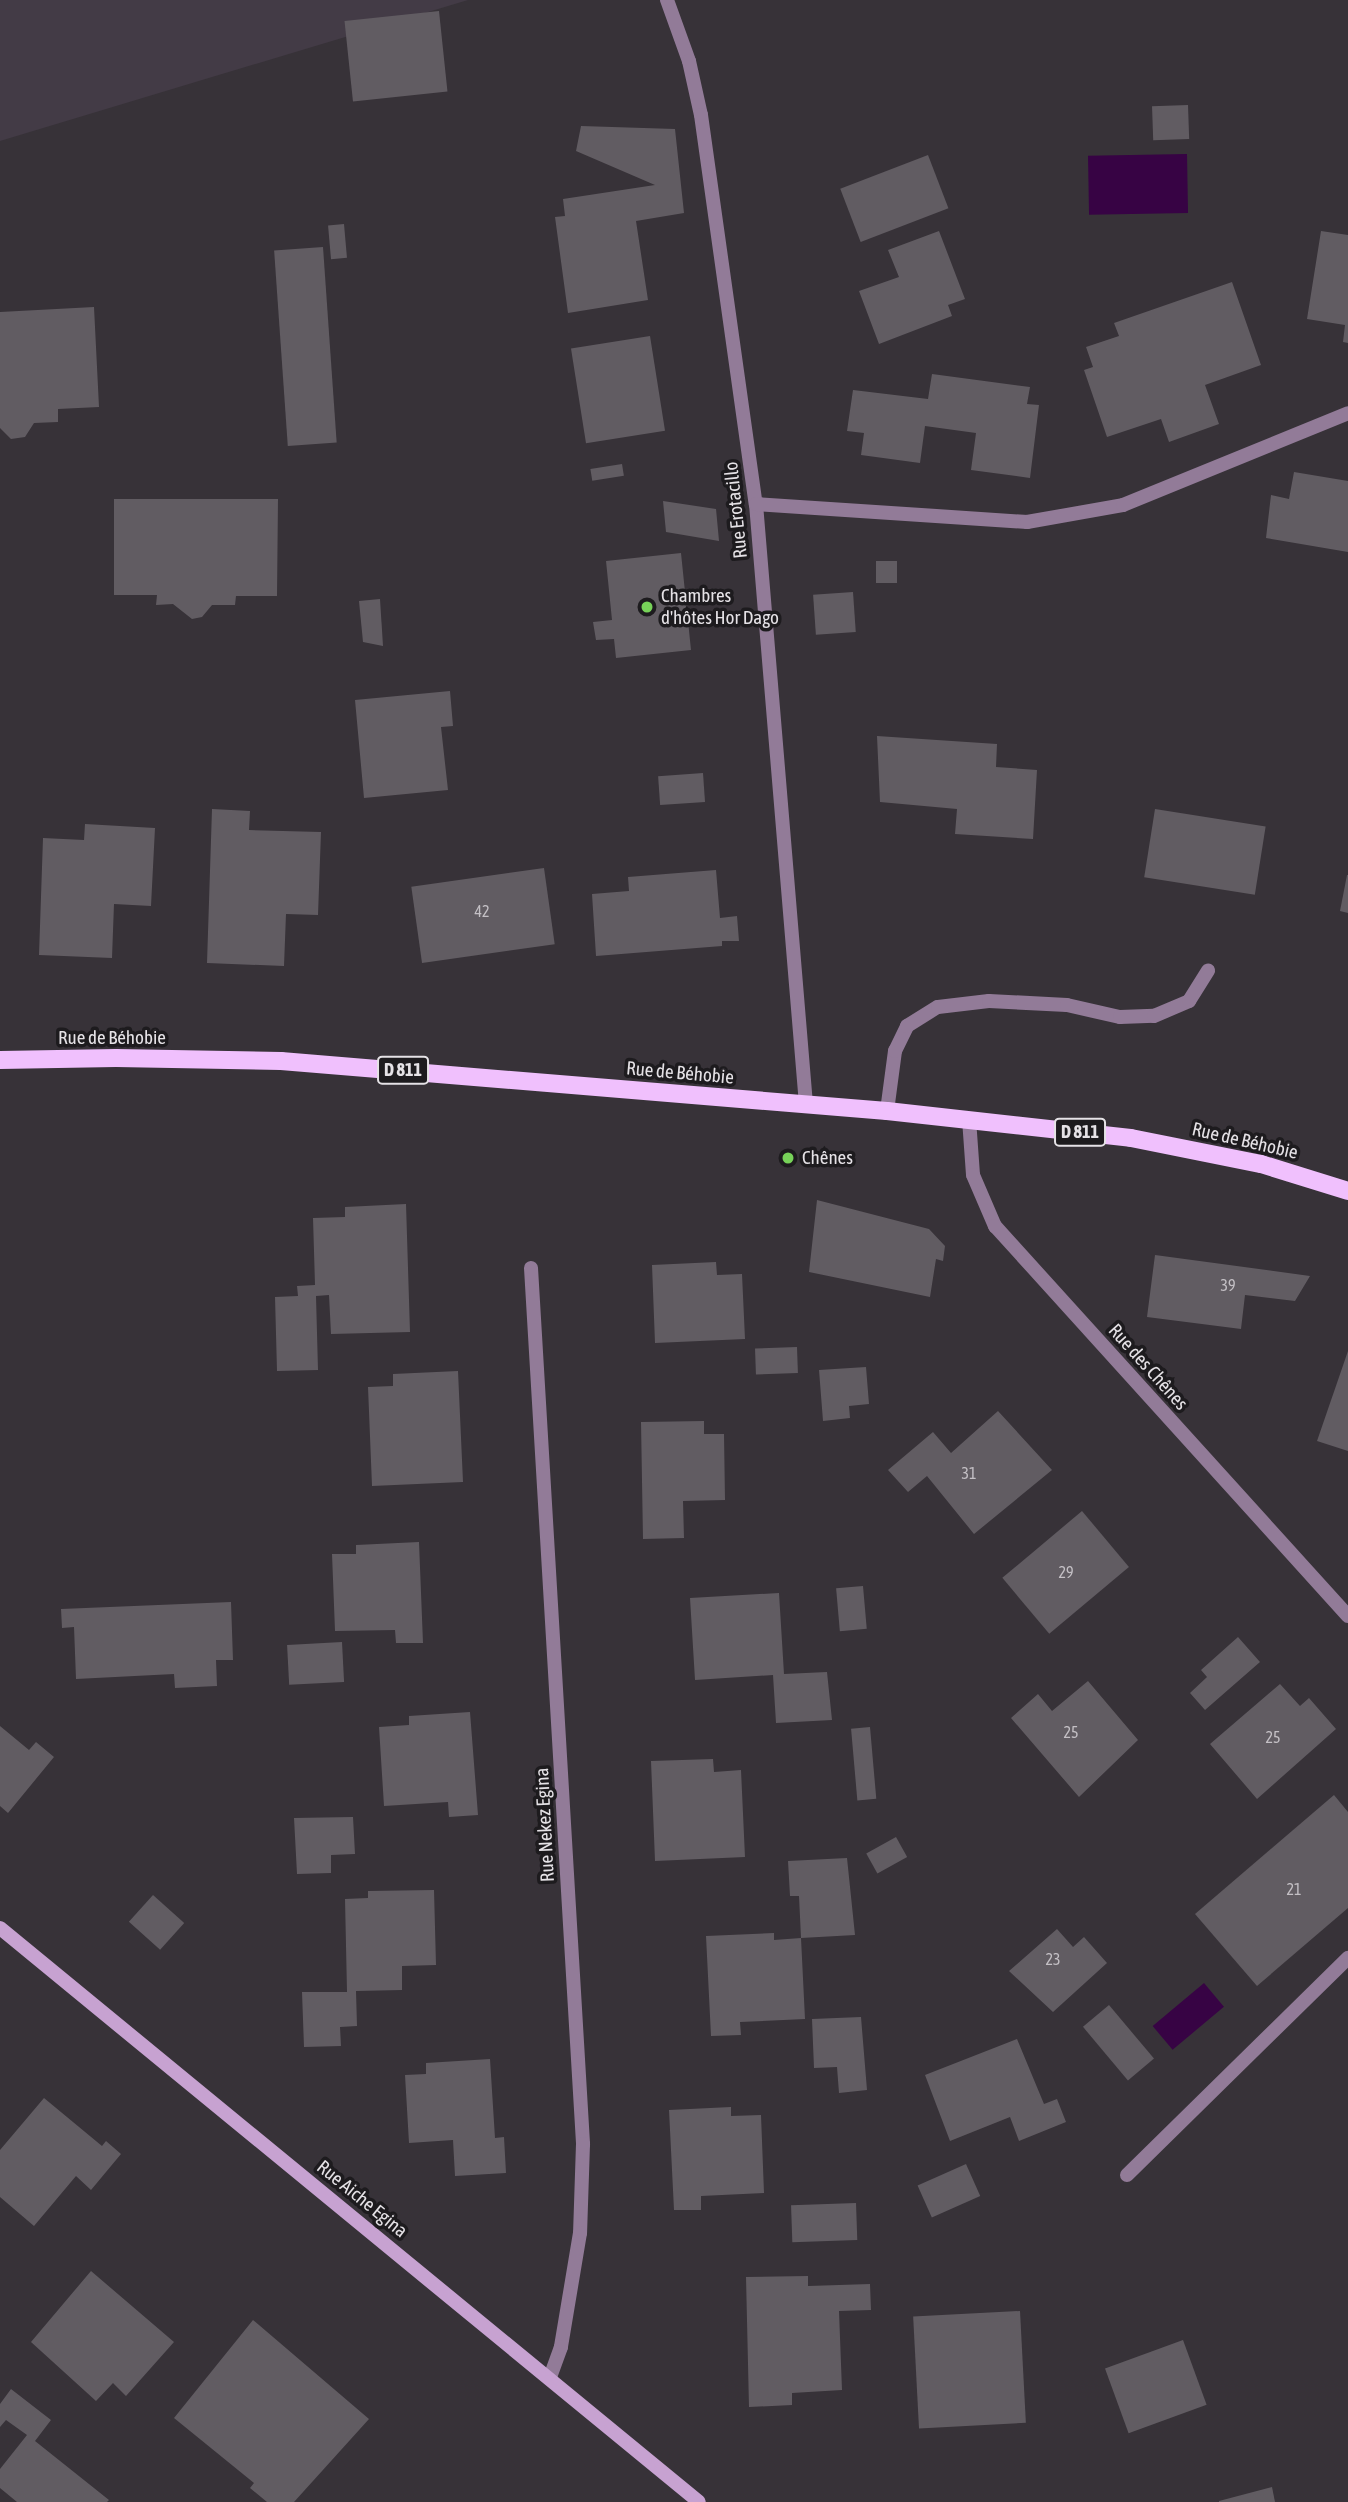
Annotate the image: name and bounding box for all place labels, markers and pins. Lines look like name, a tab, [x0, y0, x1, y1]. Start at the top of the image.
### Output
place label: Chambres d'hôtes Hor Dago	[661, 585, 779, 629]
marker: Chambres d'hôtes Hor Dago	[639, 599, 655, 615]
place label: Chênes	[802, 1147, 853, 1169]
marker: Chênes	[780, 1150, 796, 1166]

